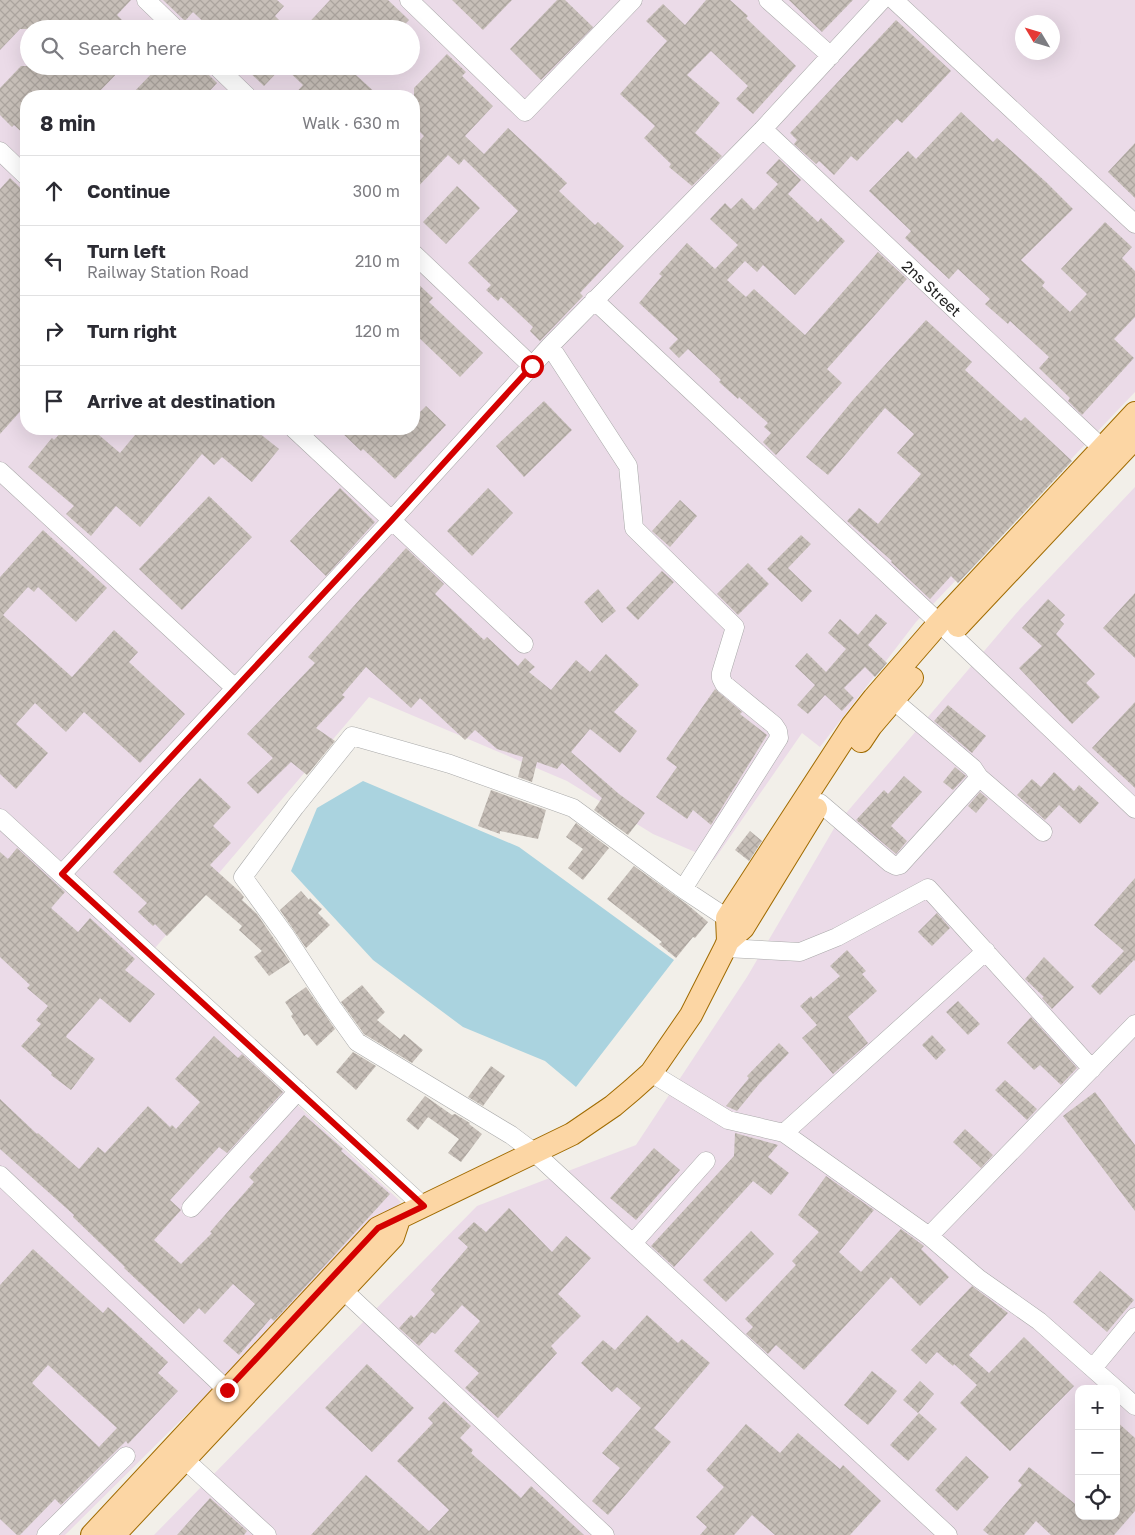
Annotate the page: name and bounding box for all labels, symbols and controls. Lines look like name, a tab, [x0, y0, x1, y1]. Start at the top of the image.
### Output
north arrow	[1015, 15, 1060, 60]
search box	[20, 20, 420, 75]
icon: search	[38, 34, 66, 62]
text: Search here	[78, 36, 187, 59]
text: 8 min	[40, 110, 96, 136]
text: Walk · 630 m	[302, 113, 400, 133]
icon: ahead	[40, 177, 68, 205]
text: Continue	[87, 179, 170, 202]
text: 300 m	[353, 181, 400, 201]
text: Turn left	[87, 239, 166, 262]
icon: left	[40, 247, 68, 275]
text: 210 m	[355, 251, 400, 271]
street label: 2ns Street	[899, 256, 965, 320]
text: Railway Station Road	[87, 262, 249, 282]
icon: right	[40, 317, 68, 345]
text: Turn right	[87, 319, 177, 342]
text: 120 m	[355, 321, 400, 341]
route start	[521, 355, 544, 378]
icon: arrive	[40, 387, 68, 415]
text: Arrive at destination	[87, 389, 275, 412]
route end	[216, 1379, 239, 1402]
map controls	[1075, 1385, 1120, 1520]
button: +	[1075, 1385, 1120, 1430]
button: −	[1075, 1430, 1120, 1475]
button: locate	[1075, 1475, 1120, 1520]

